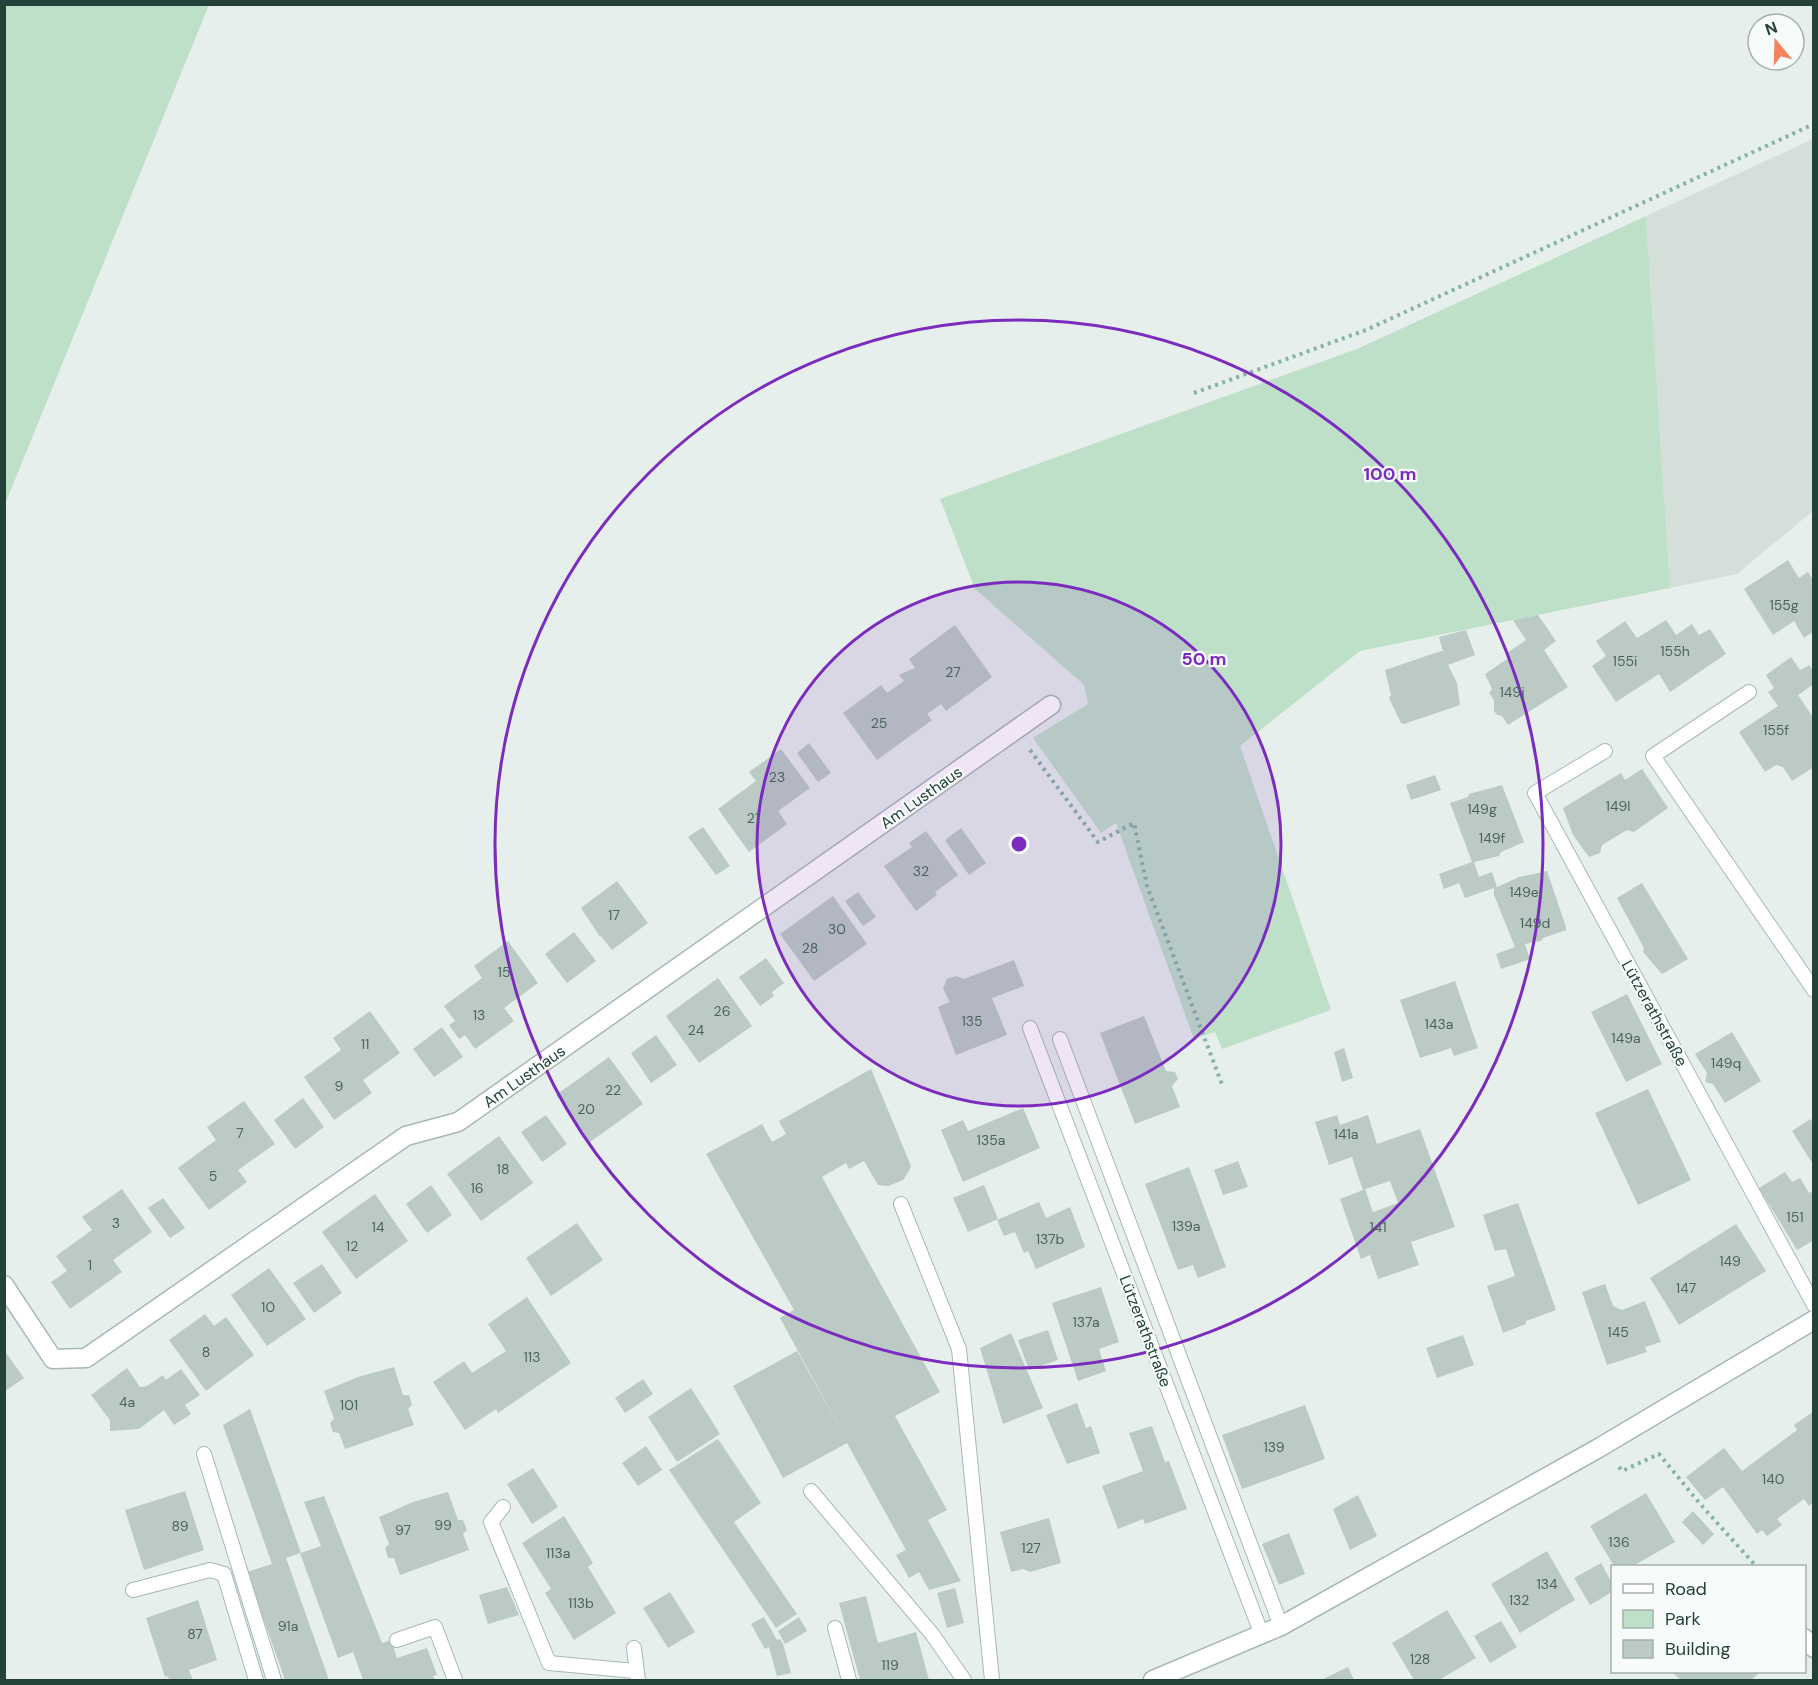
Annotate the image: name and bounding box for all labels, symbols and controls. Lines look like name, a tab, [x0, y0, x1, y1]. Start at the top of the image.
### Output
north arrow	[1746, 12, 1806, 72]
text: N	[1762, 16, 1780, 40]
text: 100 m	[1363, 462, 1417, 486]
house number: 155g	[1769, 596, 1799, 614]
house number: 155h	[1660, 642, 1690, 660]
text: 50 m	[1181, 647, 1227, 671]
house number: 155i	[1613, 652, 1637, 670]
house number: 27	[945, 663, 961, 681]
house number: 149j	[1499, 683, 1525, 701]
house number: 25	[871, 714, 887, 732]
house number: 155f	[1763, 721, 1789, 739]
street label: Am Lusthaus	[876, 761, 967, 833]
house number: 23	[769, 768, 785, 786]
house number: 149l	[1606, 797, 1630, 815]
house number: 149g	[1467, 800, 1497, 818]
house number: 21	[747, 809, 759, 827]
house number: 149f	[1479, 829, 1505, 847]
centre of rings	[1009, 834, 1029, 854]
house number: 32	[913, 862, 929, 880]
house number: 149e	[1509, 883, 1539, 901]
house number: 17	[608, 906, 620, 924]
house number: 149d	[1520, 914, 1550, 932]
house number: 30	[828, 920, 846, 938]
house number: 28	[802, 939, 818, 957]
street label: Lützerathstraße	[1617, 956, 1692, 1070]
house number: 15	[498, 963, 510, 981]
house number: 26	[714, 1002, 730, 1020]
house number: 13	[473, 1006, 485, 1024]
house number: 135	[961, 1012, 983, 1030]
house number: 143a	[1425, 1015, 1453, 1033]
house number: 24	[688, 1021, 705, 1039]
house number: 149a	[1611, 1029, 1641, 1047]
house number: 11	[361, 1035, 369, 1053]
street label: Am Lusthaus	[479, 1040, 570, 1112]
house number: 149q	[1711, 1054, 1741, 1072]
house number: 9	[335, 1077, 344, 1095]
house number: 22	[605, 1081, 621, 1099]
house number: 20	[577, 1100, 595, 1118]
house number: 7	[236, 1124, 244, 1142]
house number: 141a	[1334, 1125, 1358, 1143]
house number: 135a	[977, 1131, 1005, 1149]
house number: 18	[497, 1160, 509, 1178]
house number: 5	[209, 1167, 217, 1185]
house number: 16	[470, 1179, 484, 1197]
house number: 151	[1786, 1208, 1804, 1226]
house number: 3	[112, 1214, 120, 1232]
house number: 139a	[1172, 1217, 1200, 1235]
house number: 14	[372, 1218, 385, 1236]
house number: 141	[1369, 1218, 1387, 1236]
house number: 137b	[1036, 1230, 1065, 1248]
house number: 12	[346, 1237, 358, 1255]
house number: 149	[1719, 1252, 1741, 1270]
house number: 1	[88, 1256, 92, 1274]
street label: Lützerathstraße	[1115, 1272, 1177, 1390]
house number: 147	[1676, 1279, 1696, 1297]
house number: 10	[261, 1298, 275, 1316]
house number: 137a	[1072, 1313, 1100, 1331]
house number: 145	[1607, 1323, 1629, 1341]
house number: 8	[202, 1343, 210, 1361]
house number: 113	[523, 1348, 541, 1366]
house number: 4a	[119, 1393, 135, 1411]
house number: 101	[340, 1396, 358, 1414]
house number: 139	[1263, 1438, 1285, 1456]
house number: 140	[1762, 1470, 1784, 1488]
house number: 99	[434, 1516, 452, 1534]
house number: 89	[172, 1517, 189, 1535]
house number: 97	[395, 1521, 411, 1539]
house number: 136	[1608, 1533, 1630, 1551]
house number: 127	[1021, 1539, 1041, 1557]
house number: 113a	[546, 1544, 570, 1562]
legend	[1611, 1565, 1806, 1673]
house number: 134	[1536, 1575, 1558, 1593]
text: Road	[1665, 1577, 1707, 1601]
house number: 132	[1509, 1591, 1529, 1609]
house number: 113b	[568, 1594, 594, 1612]
text: Park	[1665, 1607, 1701, 1631]
house number: 91a	[278, 1617, 298, 1635]
house number: 87	[187, 1625, 203, 1643]
text: Building	[1665, 1637, 1730, 1661]
house number: 128	[1410, 1650, 1430, 1668]
house number: 119	[881, 1656, 899, 1674]

